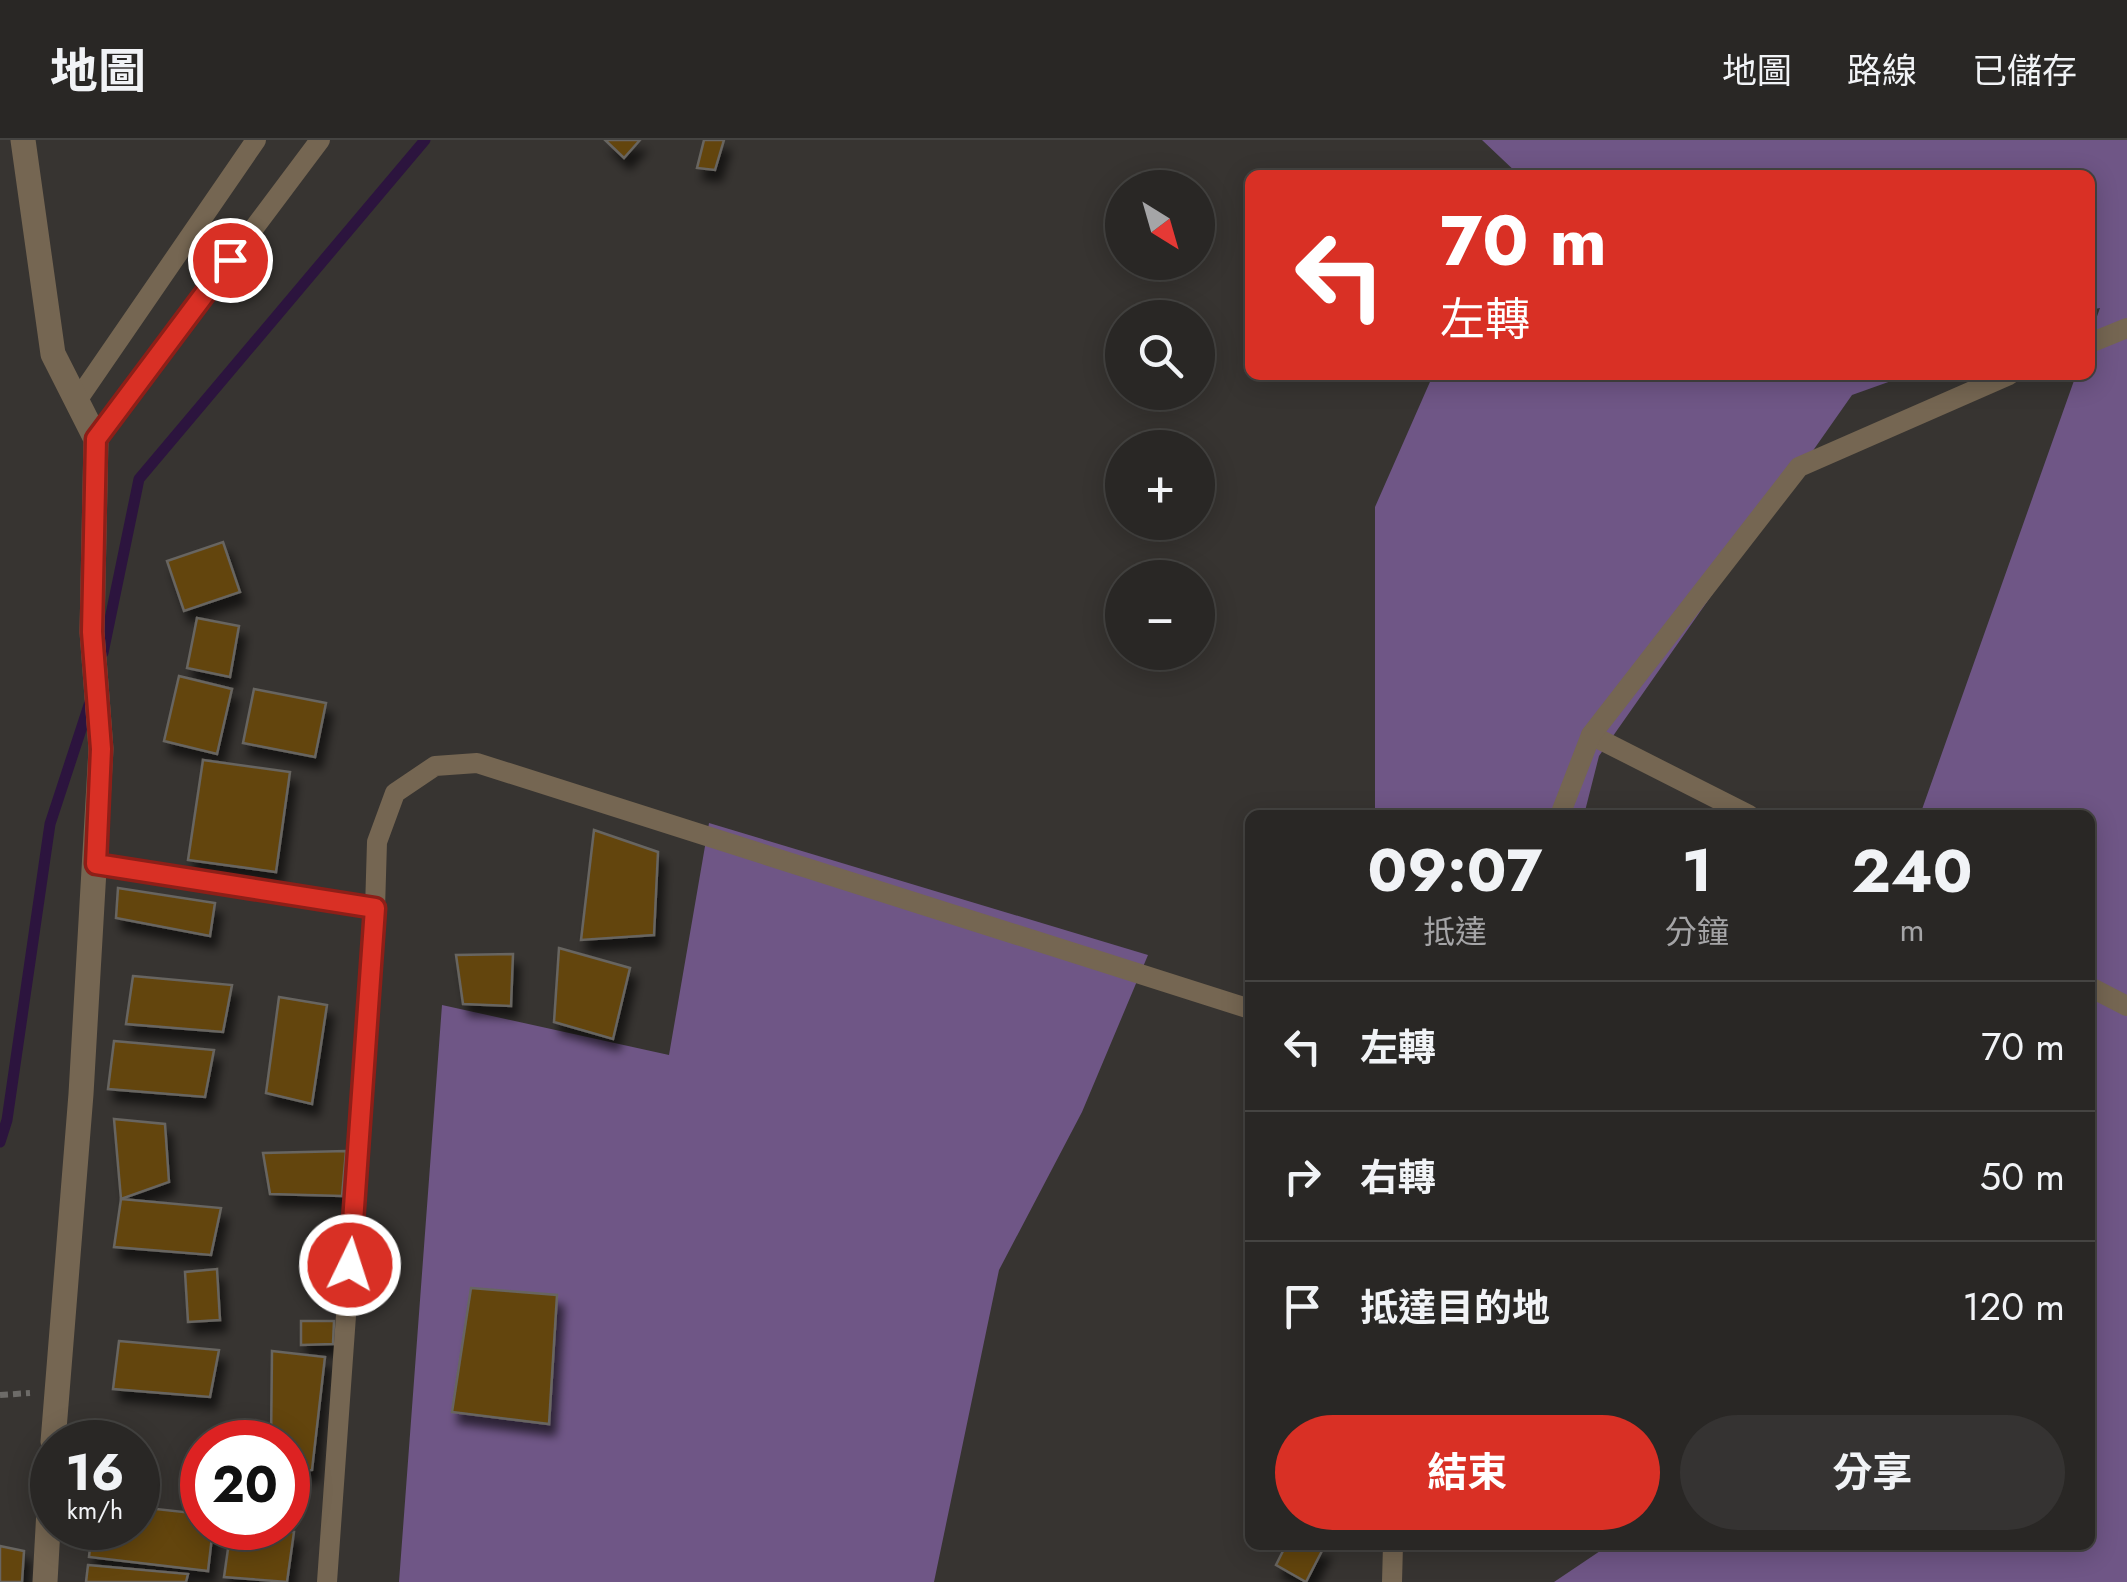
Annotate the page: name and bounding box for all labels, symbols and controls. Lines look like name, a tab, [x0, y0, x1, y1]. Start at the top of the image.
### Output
text: 地圖	[50, 37, 146, 106]
text: 地圖	[1722, 46, 1792, 96]
text: 路線	[1847, 46, 1917, 96]
text: 已儲存	[1972, 46, 2077, 96]
north arrow	[1105, 170, 1215, 280]
map controls	[1105, 170, 1215, 670]
text: 70 m	[1440, 190, 1607, 291]
icon: left	[1275, 210, 1405, 340]
pin	[188, 218, 273, 303]
icon: arrive	[203, 233, 258, 288]
text: 左轉	[1440, 287, 1530, 352]
button: search	[1105, 300, 1215, 410]
button: +	[1105, 430, 1215, 540]
button: −	[1105, 560, 1215, 670]
text: 09:07	[1367, 827, 1543, 914]
text: 1	[1682, 827, 1712, 914]
text: 240	[1852, 828, 1972, 915]
text: m	[1900, 907, 1924, 953]
text: 抵達	[1423, 909, 1487, 955]
text: 分鐘	[1665, 909, 1729, 955]
icon: left	[1275, 1019, 1330, 1074]
text: 70 m	[1981, 1019, 2065, 1074]
text: 左轉	[1360, 1020, 1436, 1075]
icon: right	[1275, 1149, 1330, 1204]
text: 50 m	[1980, 1149, 2065, 1204]
text: 右轉	[1360, 1150, 1436, 1205]
position arrow	[298, 1213, 402, 1317]
icon: arrive	[1275, 1279, 1330, 1334]
text: 120 m	[1962, 1279, 2065, 1334]
text: 抵達目的地	[1360, 1280, 1550, 1335]
button: 結束	[1275, 1415, 1660, 1530]
button: 分享	[1680, 1415, 2065, 1530]
speed limit sign: 20	[180, 1420, 310, 1550]
text: 16	[66, 1436, 124, 1509]
text: km/h	[67, 1492, 123, 1528]

